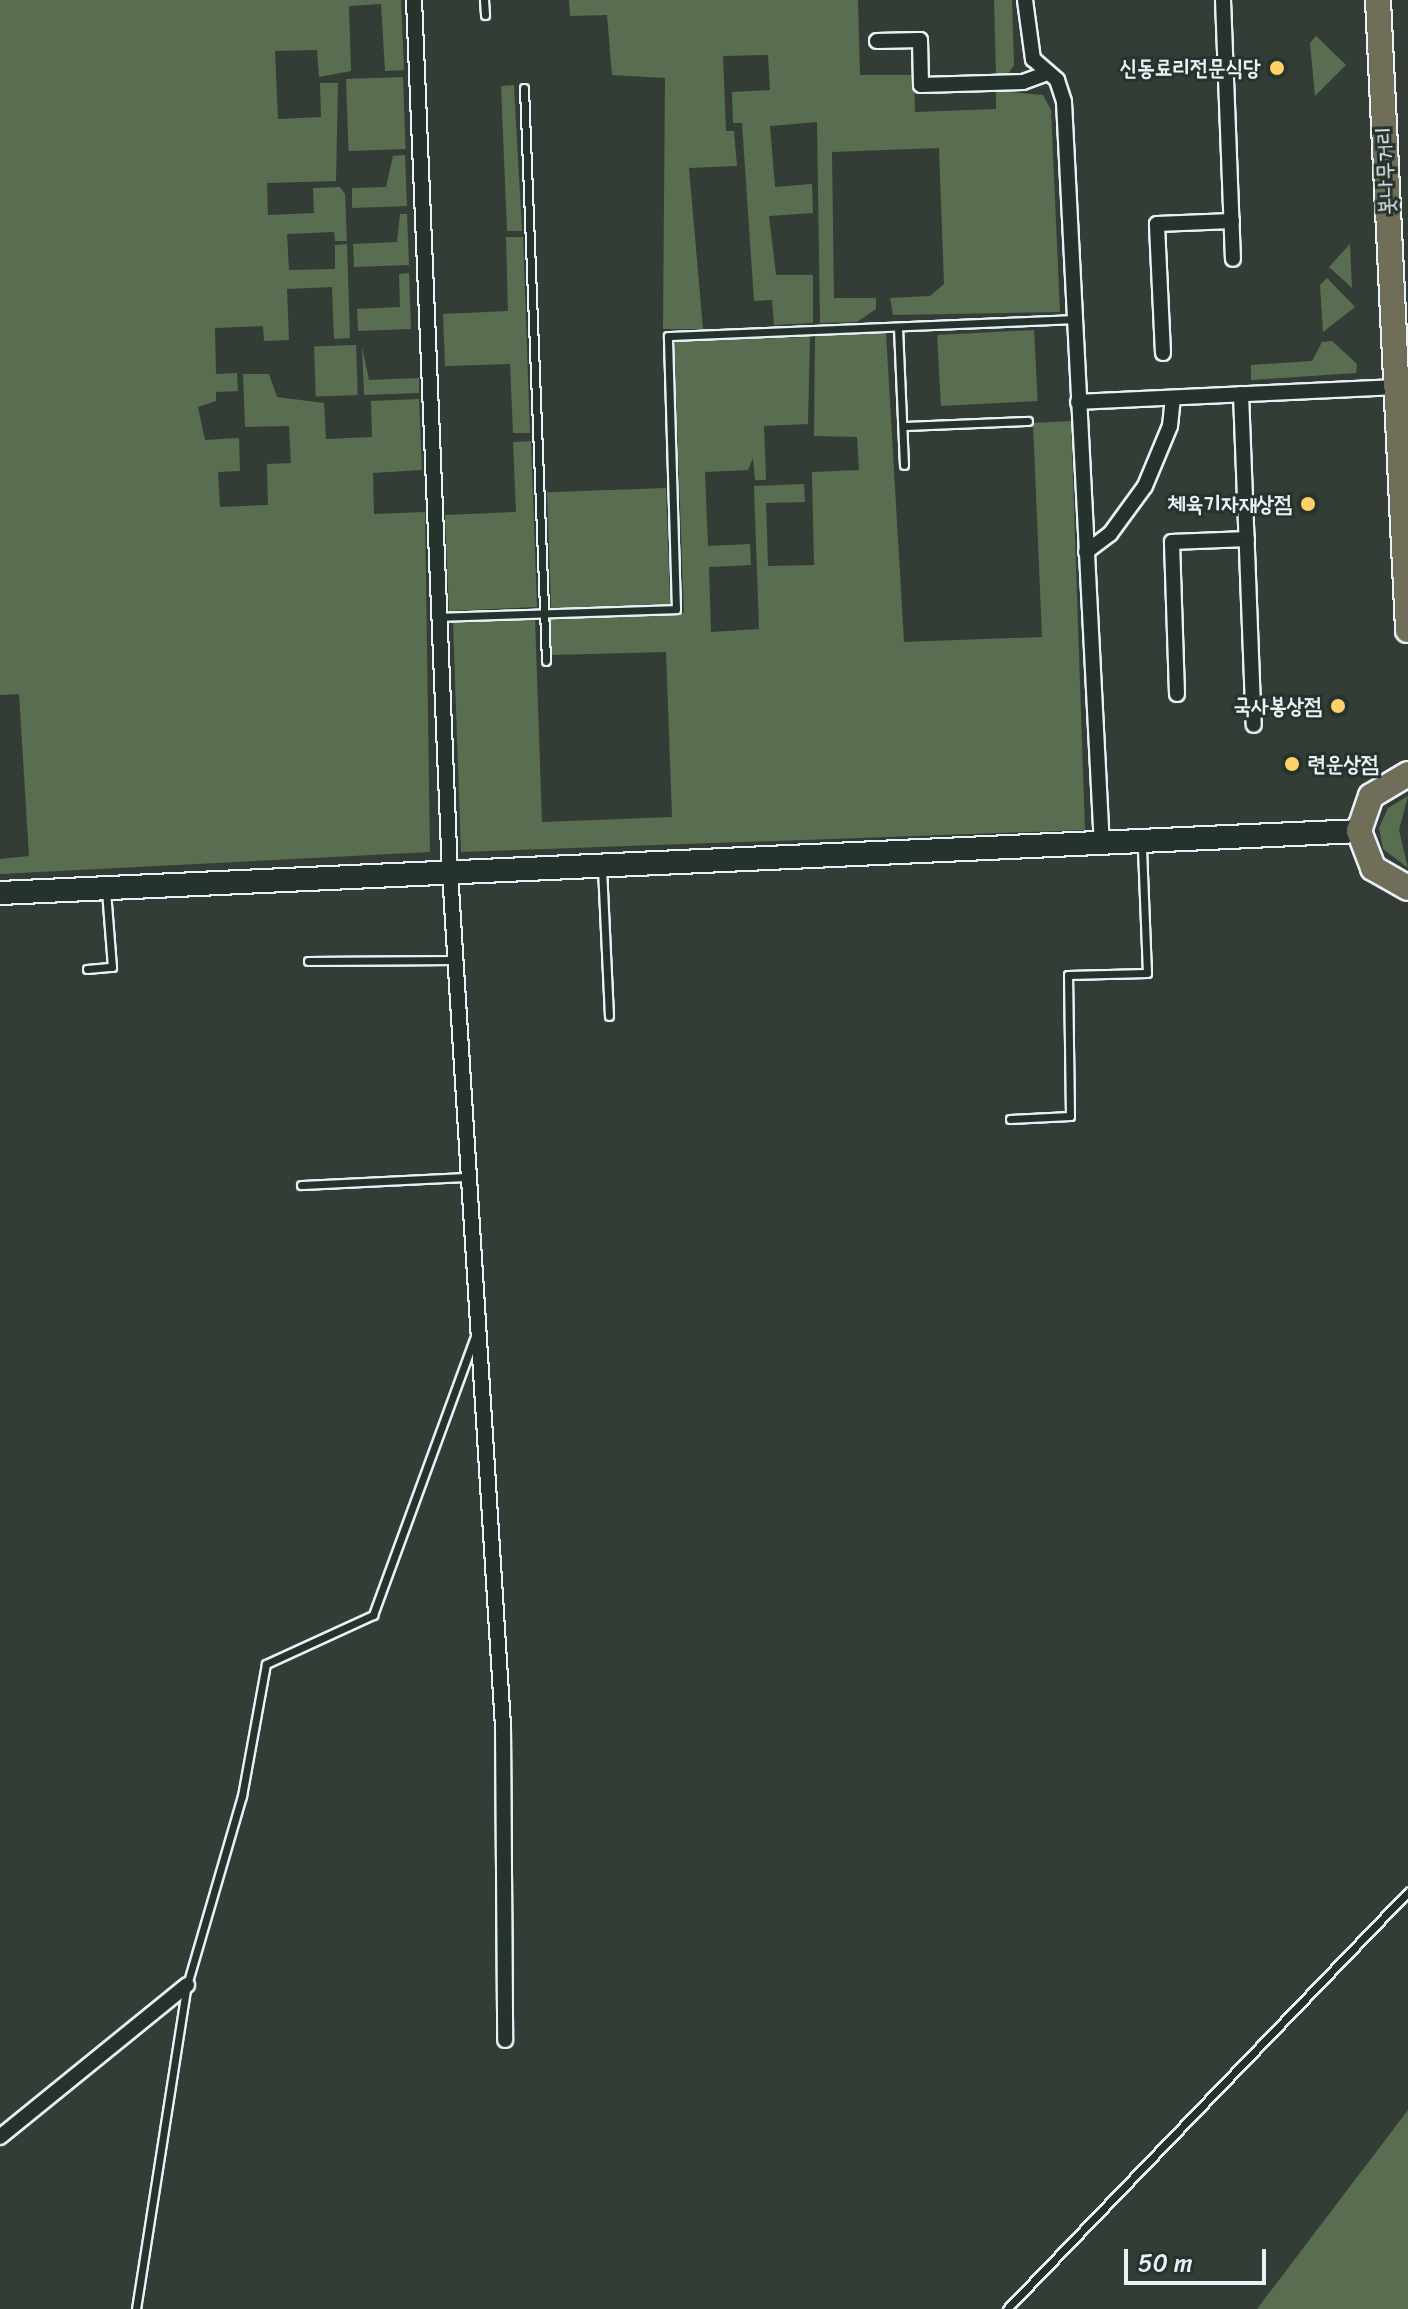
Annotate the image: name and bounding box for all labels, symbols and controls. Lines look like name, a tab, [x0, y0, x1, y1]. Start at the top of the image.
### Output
place label: 신동료리전문식당	[1119, 55, 1261, 81]
marker: 신동료리전문식당	[1268, 59, 1286, 77]
street label: 봇나무거리	[1370, 126, 1400, 216]
place label: 체육기자재상점	[1168, 491, 1292, 517]
marker: 체육기자재상점	[1299, 495, 1317, 513]
place label: 국사봉상점	[1233, 693, 1322, 719]
marker: 국사봉상점	[1329, 697, 1347, 715]
place label: 련운상점	[1308, 751, 1379, 777]
marker: 련운상점	[1283, 755, 1301, 773]
scale bar	[1128, 2233, 1270, 2283]
text: 50 m	[1138, 2242, 1193, 2284]

